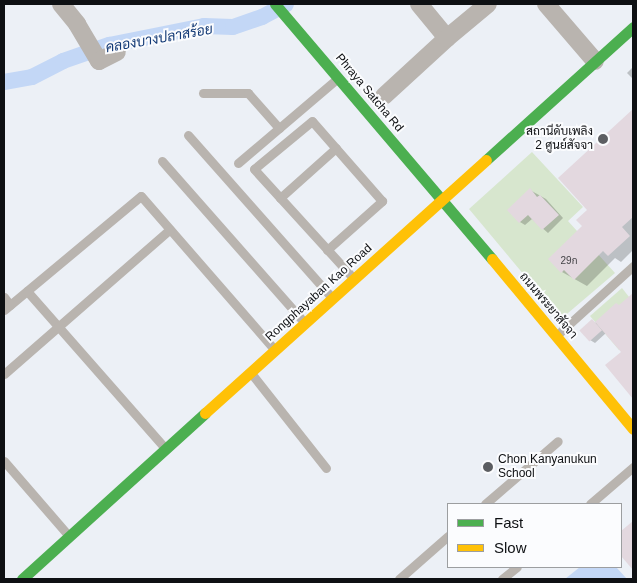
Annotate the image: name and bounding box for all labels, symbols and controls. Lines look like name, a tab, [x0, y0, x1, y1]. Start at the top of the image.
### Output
water label: คลองบางปลาสร้อย	[104, 20, 214, 56]
street label: Phraya Satcha Rd	[332, 51, 406, 135]
place label: สถานีดับเพลิง 2 ศูนย์สัจจา	[526, 125, 593, 153]
marker: สถานีดับเพลิง 2 ศูนย์สัจจา	[597, 133, 609, 145]
street label: Rongphayaban Kao Road	[263, 241, 375, 345]
house number: 29ก	[561, 255, 577, 267]
street label: ถนนพระยาสัจจา	[516, 270, 580, 342]
place label: Chon Kanyanukun School	[498, 453, 597, 481]
marker: Chon Kanyanukun School	[482, 461, 494, 473]
legend	[447, 503, 622, 568]
text: Fast	[494, 514, 523, 531]
text: Slow	[494, 539, 527, 556]

